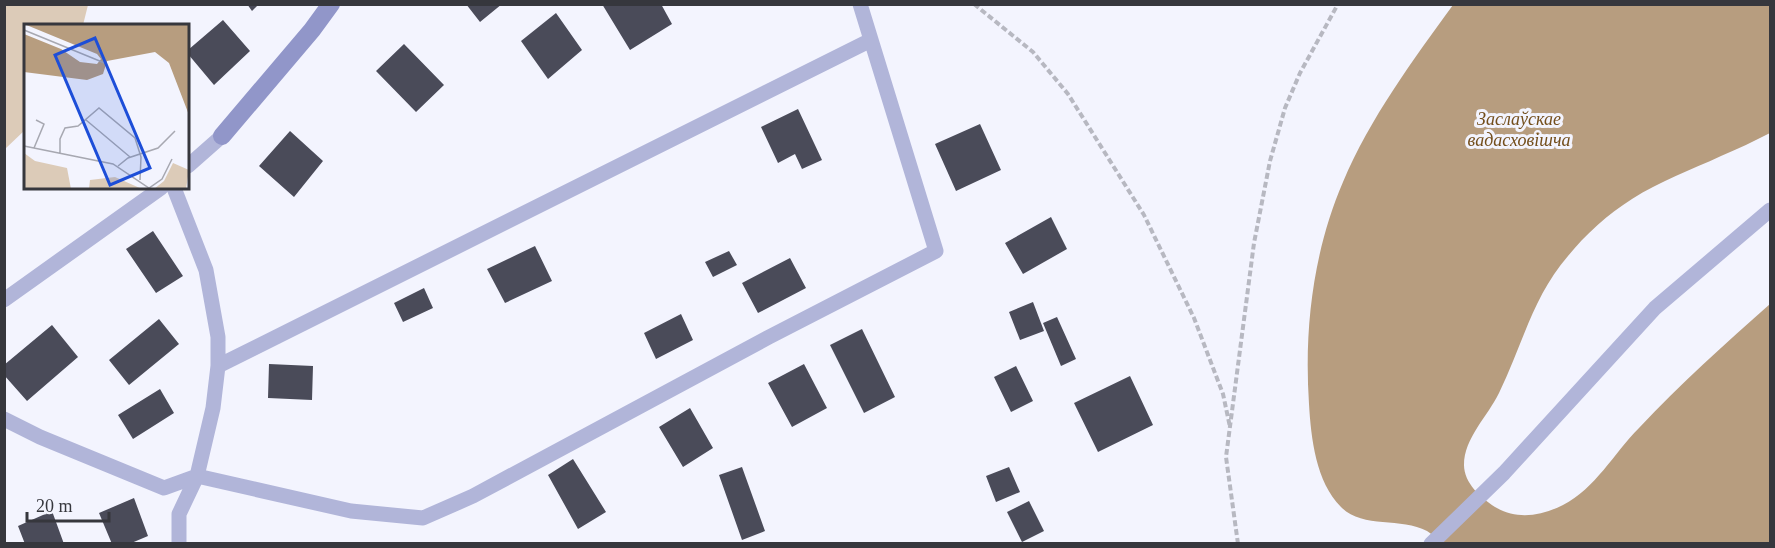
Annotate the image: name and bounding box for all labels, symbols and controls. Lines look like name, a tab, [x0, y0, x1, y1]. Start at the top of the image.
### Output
inset map	[24, 24, 189, 189]
water label: Заслаўскае вадасховішча	[1467, 109, 1571, 150]
scale bar	[27, 485, 110, 523]
text: 20 m	[36, 496, 73, 516]

